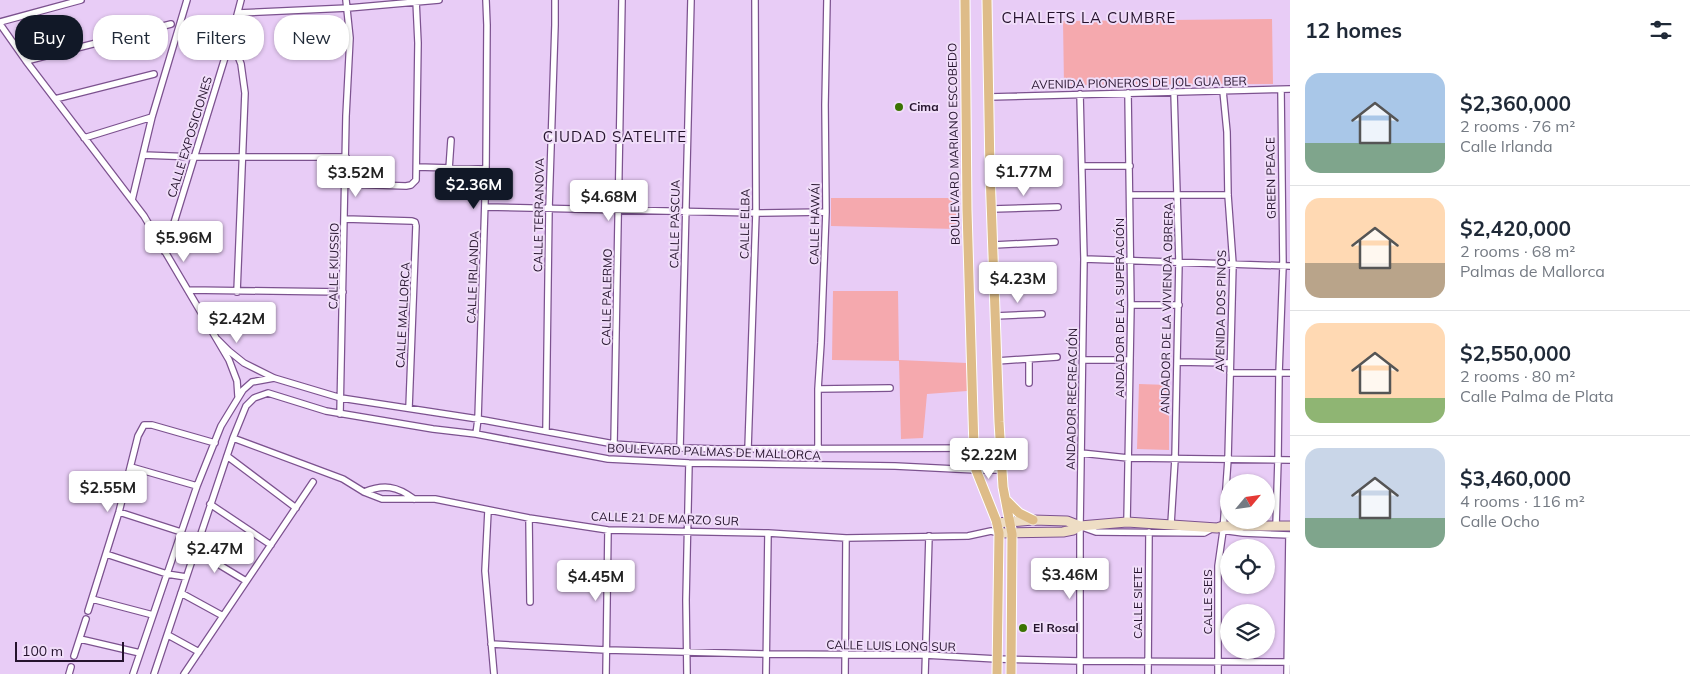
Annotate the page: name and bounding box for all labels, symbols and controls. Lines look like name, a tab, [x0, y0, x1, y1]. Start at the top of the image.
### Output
district label: CHALETS LA CUMBRE	[1002, 8, 1176, 27]
chip: Buy	[15, 15, 83, 60]
chip: Rent	[93, 15, 168, 60]
chip: Filters	[178, 15, 264, 60]
chip: New	[274, 15, 349, 60]
icon: filters	[1647, 16, 1675, 44]
text: 12 homes	[1305, 17, 1402, 43]
street label: BOULEVARD MARIANO ESCOBEDO	[944, 43, 963, 245]
street label: AVENIDA PIONEROS DE JOL GUA BER	[1031, 73, 1247, 92]
street label: CALLE EXPOSICIONES	[164, 74, 215, 199]
text: $2,360,000	[1460, 90, 1571, 116]
icon: home	[1345, 93, 1405, 153]
place label: Cima	[909, 99, 939, 114]
marker: Cima	[893, 101, 905, 113]
text: 2 rooms · 76 m²	[1460, 116, 1575, 136]
district label: CIUDAD SATELITE	[543, 127, 687, 146]
text: Calle Irlanda	[1460, 136, 1553, 156]
street label: GREEN PEACE	[1262, 137, 1279, 219]
pin: $1.77M	[983, 154, 1065, 197]
pin: $3.52M	[315, 156, 397, 198]
street label: CALLE TERRANOVA	[530, 158, 547, 272]
text: $1.77M	[996, 161, 1052, 181]
text: $3.52M	[328, 162, 384, 182]
pin: $2.36M	[433, 168, 515, 210]
text: $2.36M	[446, 174, 502, 194]
street label: CALLE PASCUA	[666, 179, 683, 269]
pin: $4.68M	[568, 180, 650, 222]
street label: CALLE HAWÁI	[806, 183, 823, 265]
text: $4.68M	[581, 186, 637, 206]
street label: CALLE ELBA	[736, 188, 753, 259]
street label: ANDADOR DE LA VIVIENDA OBRERA	[1157, 202, 1176, 414]
text: $2,420,000	[1460, 215, 1571, 241]
street label: ANDADOR DE LA SUPERACIÓN	[1112, 218, 1127, 398]
icon: home	[1345, 218, 1405, 278]
pin: $5.96M	[143, 220, 225, 263]
street label: CALLE KIUSSIO	[325, 222, 342, 310]
text: $5.96M	[156, 227, 212, 247]
street label: CALLE IRLANDA	[463, 230, 482, 324]
text: 2 rooms · 68 m²	[1460, 241, 1575, 261]
street label: CALLE PALERMO	[598, 248, 615, 346]
street label: AVENIDA DOS PINOS	[1212, 250, 1229, 372]
street label: CALLE MALLORCA	[392, 261, 413, 368]
text: Palmas de Mallorca	[1460, 261, 1605, 281]
pin: $4.23M	[977, 262, 1059, 304]
text: $4.23M	[990, 268, 1046, 288]
pin: $2.42M	[196, 302, 278, 344]
text: $2.42M	[209, 308, 265, 328]
street label: ANDADOR RECREACIÓN	[1063, 328, 1080, 470]
text: $2,550,000	[1460, 340, 1571, 366]
icon: home	[1345, 343, 1405, 403]
text: 2 rooms · 80 m²	[1460, 366, 1575, 386]
text: Calle Palma de Plata	[1460, 386, 1614, 406]
pin: $2.22M	[948, 438, 1030, 480]
street label: BOULEVARD PALMAS DE MALLORCA	[607, 440, 821, 463]
text: $2.22M	[961, 444, 1017, 464]
text: $3,460,000	[1460, 465, 1571, 491]
icon: home	[1345, 468, 1405, 528]
pin: $2.55M	[67, 470, 149, 513]
north arrow	[1220, 474, 1275, 529]
map controls	[1220, 474, 1275, 659]
text: $2.55M	[80, 477, 136, 497]
text: 4 rooms · 116 m²	[1460, 491, 1585, 511]
street label: CALLE 21 DE MARZO SUR	[591, 508, 739, 529]
text: Calle Ocho	[1460, 511, 1540, 531]
pin: $2.47M	[174, 532, 256, 574]
text: $2.47M	[187, 538, 243, 558]
button: locate	[1220, 539, 1275, 594]
pin: $3.46M	[1029, 558, 1111, 600]
pin: $4.45M	[555, 560, 637, 602]
text: $3.46M	[1042, 564, 1098, 584]
text: $4.45M	[568, 566, 624, 586]
street label: CALLE SIETE	[1130, 567, 1145, 639]
street label: CALLE SEIS	[1200, 569, 1215, 635]
button: layers	[1220, 604, 1275, 659]
place label: El Rosal	[1033, 620, 1079, 635]
marker: El Rosal	[1017, 622, 1029, 634]
street label: CALLE LUIS LONG SUR	[826, 637, 956, 654]
scale bar	[15, 639, 124, 662]
text: 100 m	[22, 642, 63, 660]

